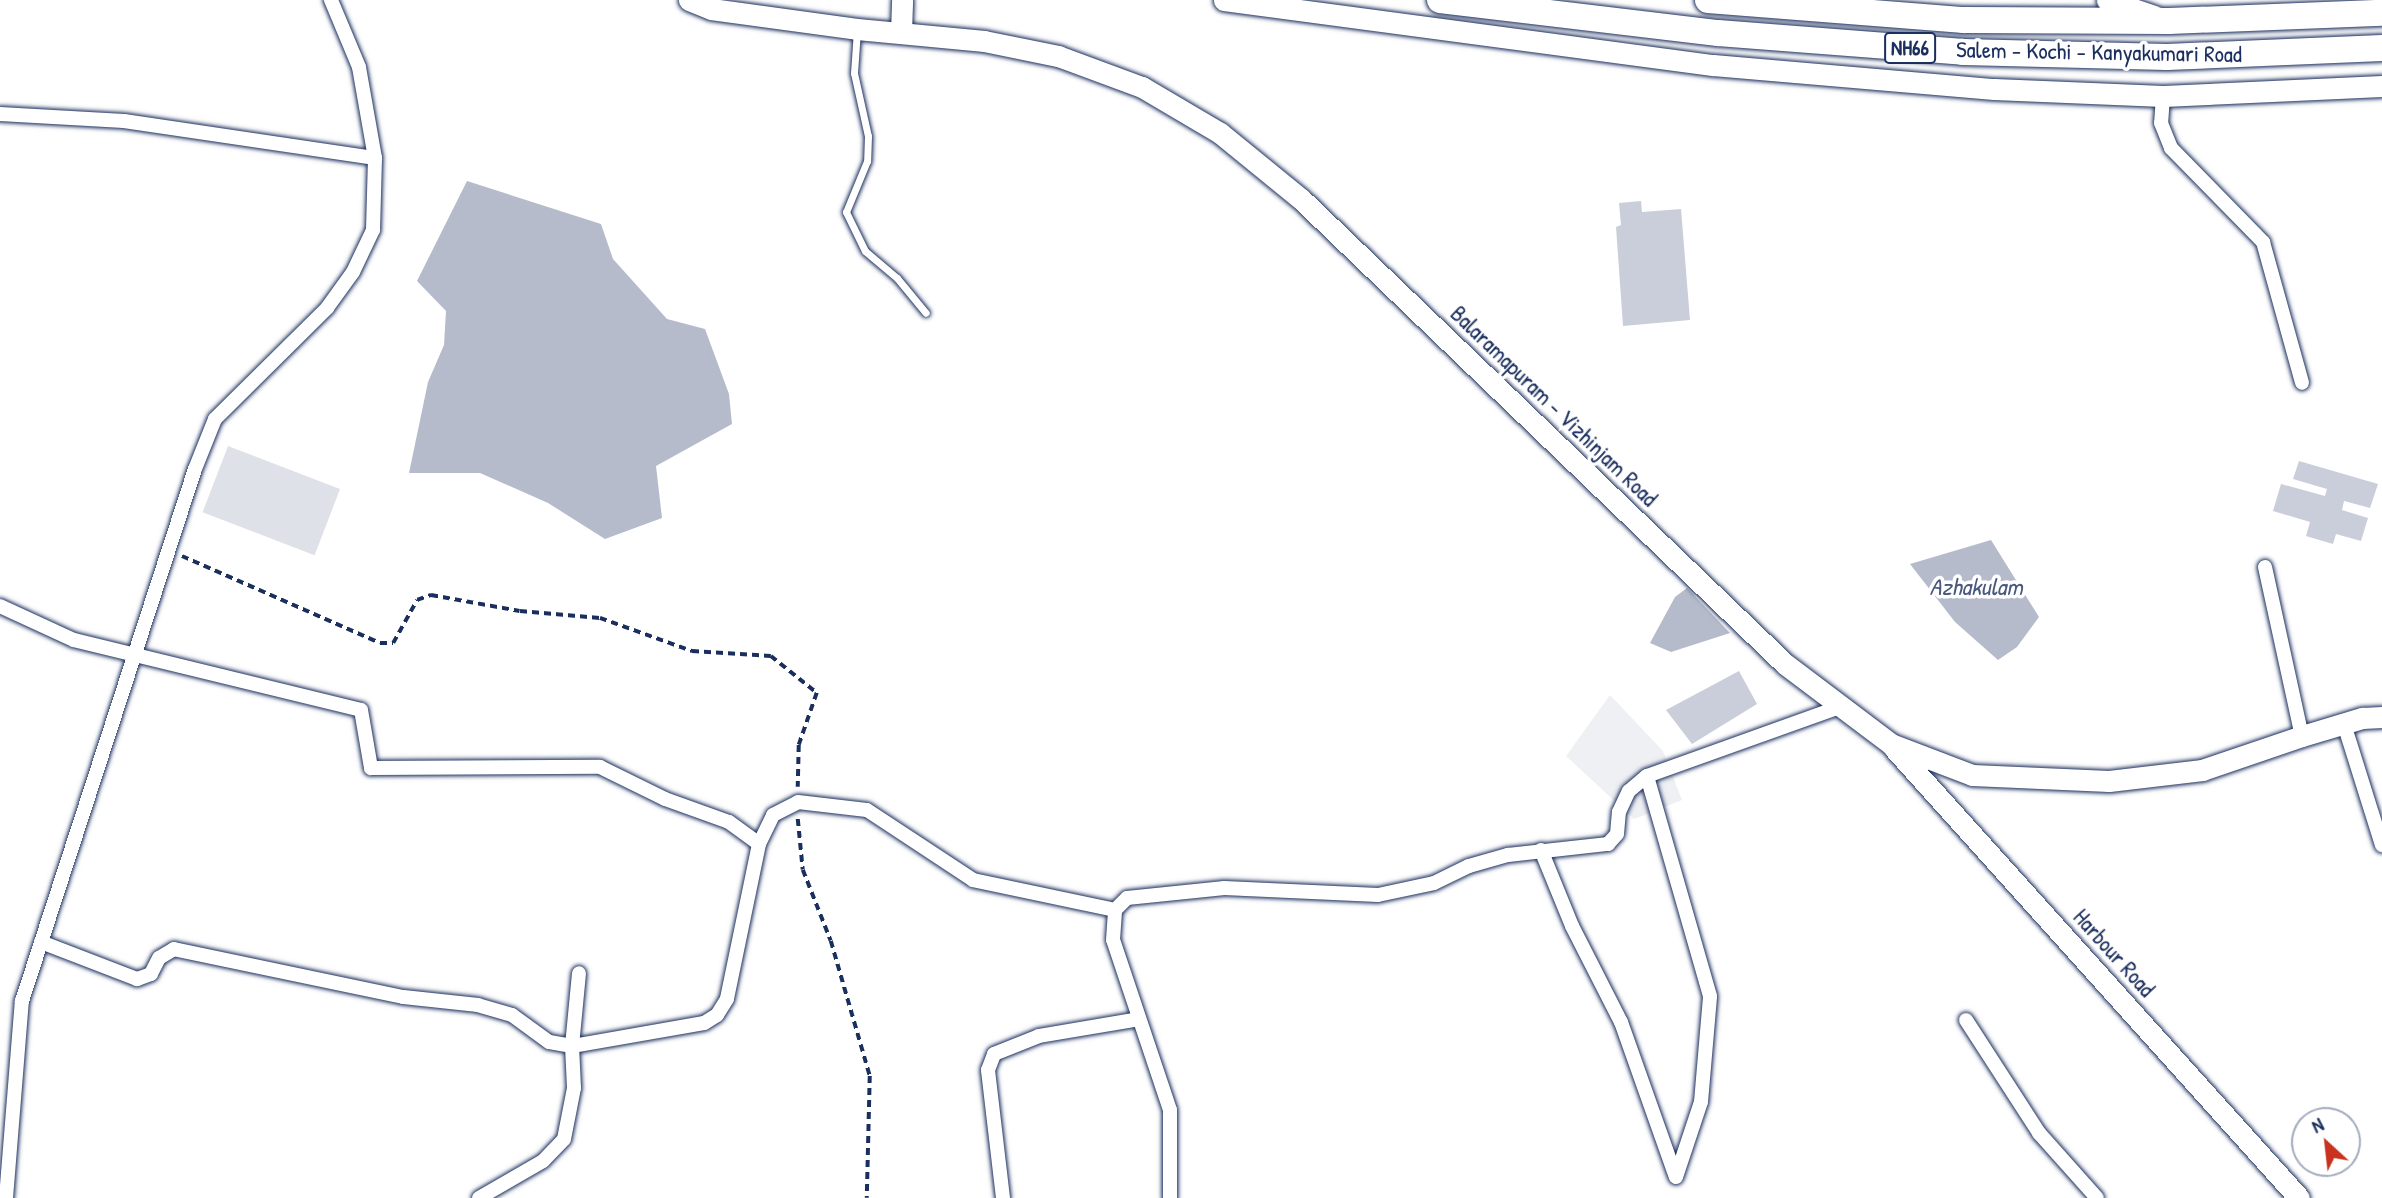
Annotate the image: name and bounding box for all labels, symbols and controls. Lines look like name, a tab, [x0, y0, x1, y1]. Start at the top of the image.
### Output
road number: NH66	[1884, 30, 1936, 66]
street label: Salem - Kochi - Kanyakumari Road	[1956, 36, 2242, 68]
street label: Balaramapuram - Vizhinjam Road	[1445, 300, 1663, 512]
water label: Azhakulam	[1929, 573, 2023, 601]
street label: Harbour Road	[2067, 903, 2161, 1003]
north arrow	[2291, 1107, 2361, 1177]
text: N	[2307, 1111, 2328, 1139]

